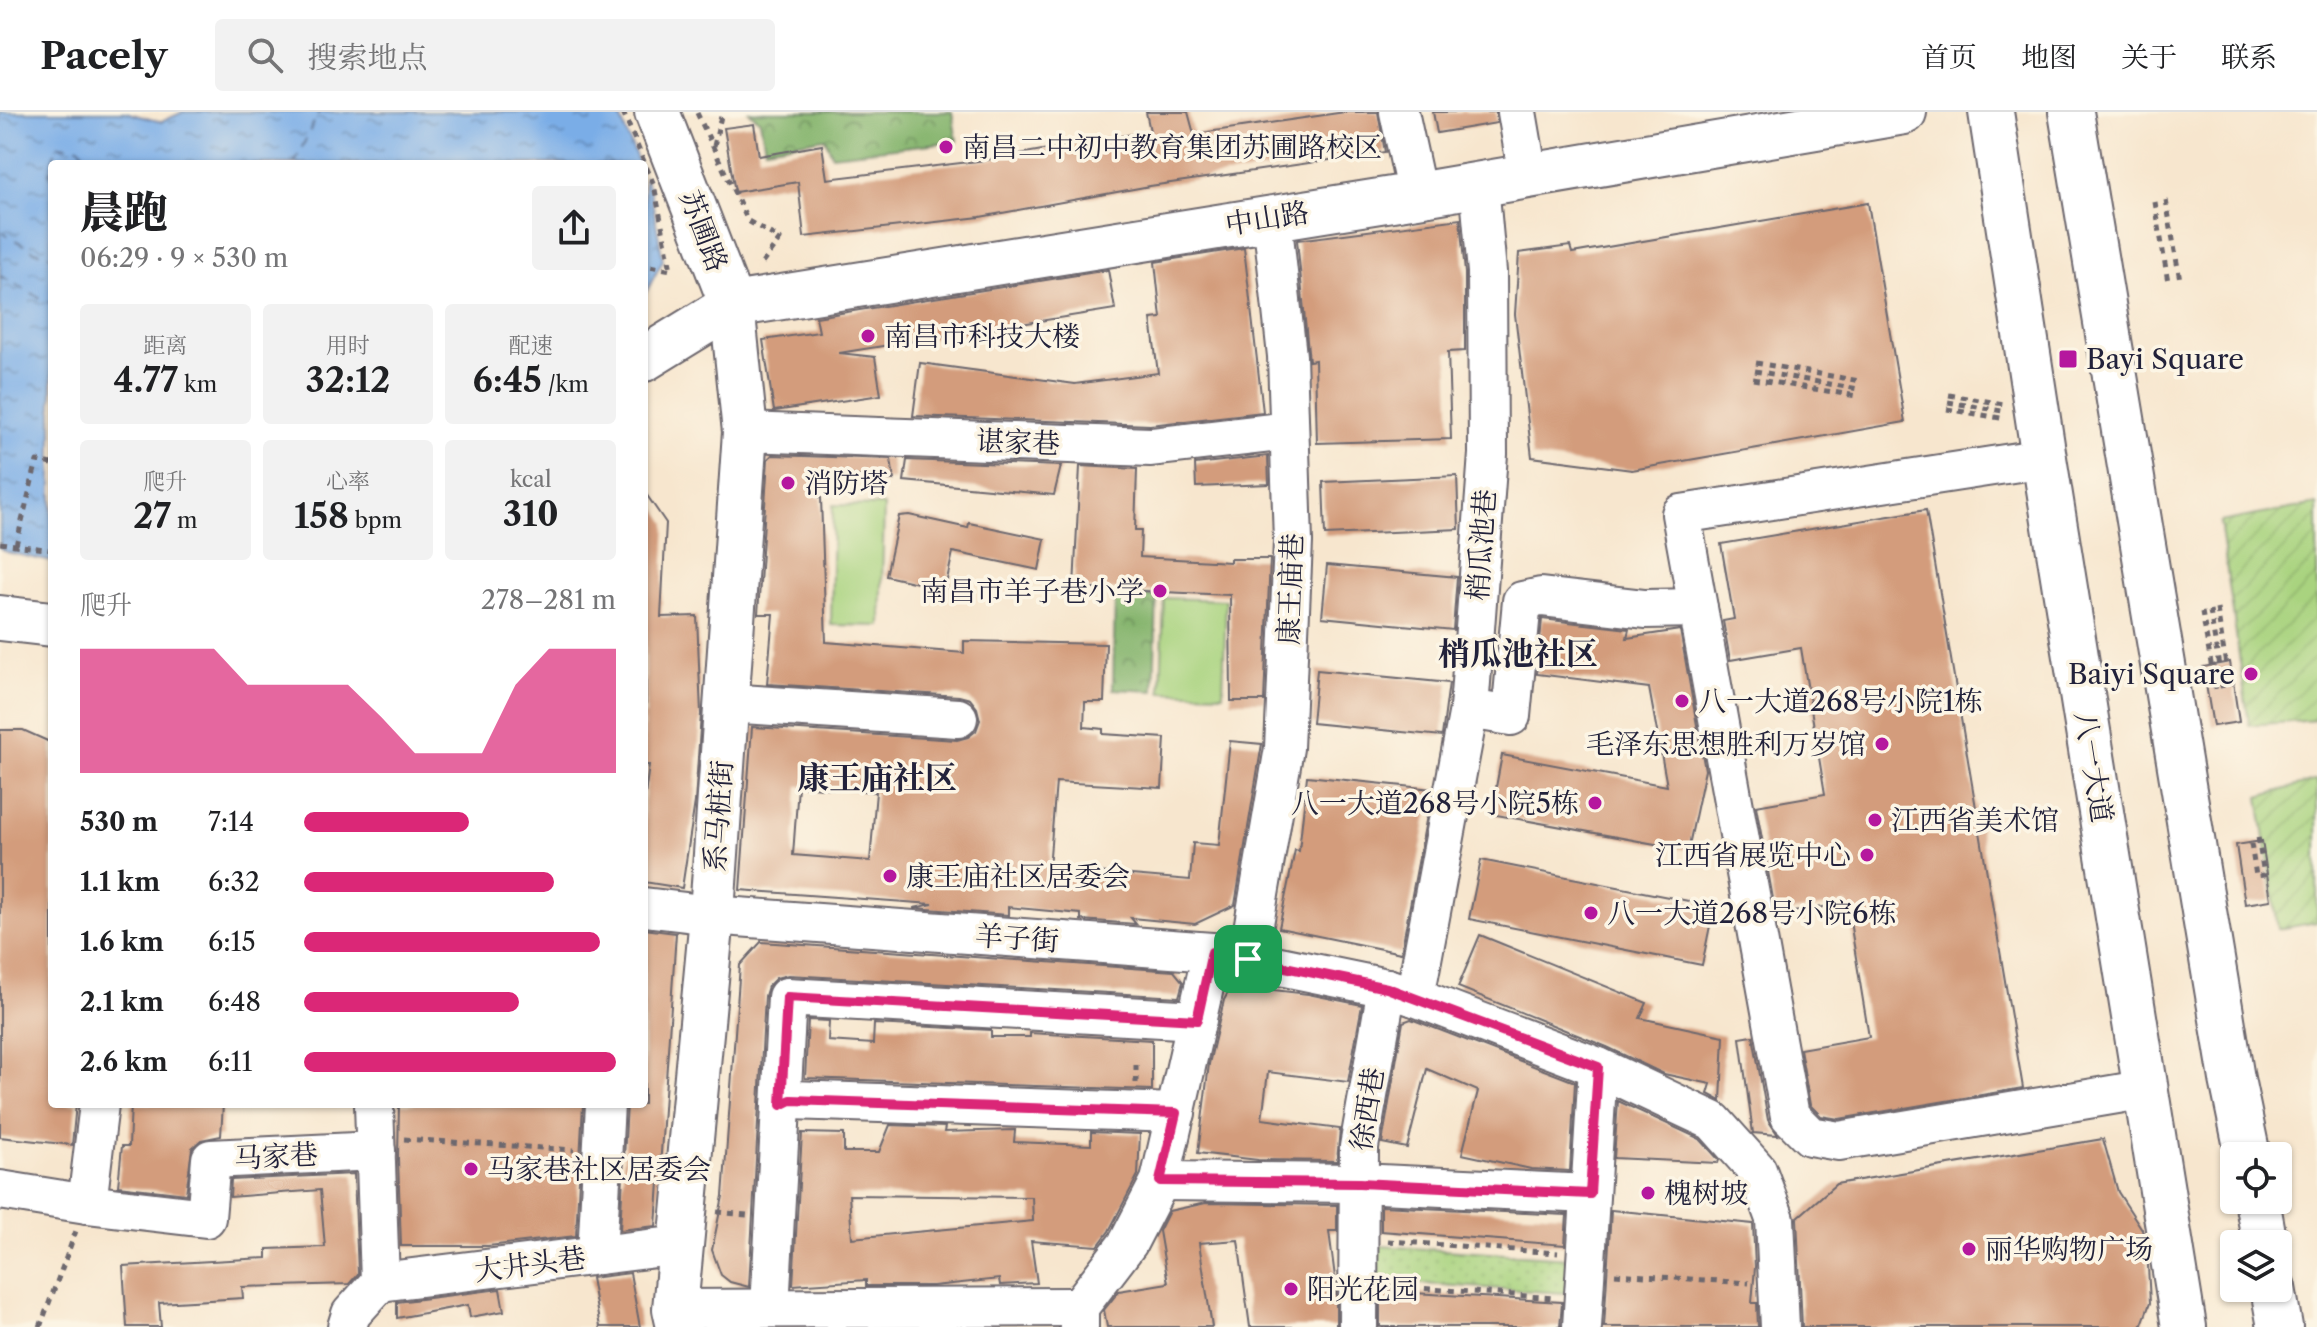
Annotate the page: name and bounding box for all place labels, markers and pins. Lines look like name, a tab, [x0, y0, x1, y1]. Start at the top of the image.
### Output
place label: 南昌二中初中教育集团苏圃路校区	[962, 130, 1382, 164]
marker: 南昌二中初中教育集团苏圃路校区	[937, 138, 955, 156]
place label: 南昌市科技大楼	[884, 319, 1080, 353]
marker: 南昌市科技大楼	[859, 327, 877, 345]
place label: Bayi Square	[2086, 342, 2244, 376]
marker: Bayi Square	[2057, 348, 2079, 370]
place label: 消防塔	[804, 466, 888, 500]
marker: 消防塔	[779, 474, 797, 492]
place label: 南昌市羊子巷小学	[920, 574, 1144, 608]
marker: 南昌市羊子巷小学	[1151, 582, 1169, 600]
place label: Baiyi Square	[2068, 657, 2235, 691]
marker: Baiyi Square	[2242, 665, 2260, 683]
place label: 八一大道268号小院1栋	[1698, 684, 1983, 718]
marker: 八一大道268号小院1栋	[1673, 692, 1691, 710]
place label: 毛泽东思想胜利万岁馆	[1586, 727, 1866, 761]
marker: 毛泽东思想胜利万岁馆	[1873, 735, 1891, 753]
place label: 八一大道268号小院5栋	[1291, 786, 1579, 820]
marker: 八一大道268号小院5栋	[1586, 794, 1604, 812]
place label: 江西省美术馆	[1891, 803, 2059, 837]
marker: 江西省美术馆	[1866, 811, 1884, 829]
place label: 江西省展览中心	[1655, 838, 1851, 872]
marker: 江西省展览中心	[1858, 846, 1876, 864]
place label: 康王庙社区居委会	[906, 859, 1130, 893]
marker: 康王庙社区居委会	[881, 867, 899, 885]
place label: 八一大道268号小院6栋	[1607, 896, 1896, 930]
marker: 八一大道268号小院6栋	[1582, 904, 1600, 922]
pin	[1214, 925, 1282, 993]
place label: 马家巷社区居委会	[487, 1152, 711, 1186]
marker: 马家巷社区居委会	[462, 1160, 480, 1178]
place label: 槐树坡	[1664, 1176, 1748, 1210]
marker: 槐树坡	[1639, 1184, 1657, 1202]
place label: 丽华购物广场	[1985, 1232, 2153, 1266]
marker: 丽华购物广场	[1960, 1240, 1978, 1258]
place label: 阳光花园	[1307, 1272, 1419, 1306]
marker: 阳光花园	[1282, 1280, 1300, 1298]

